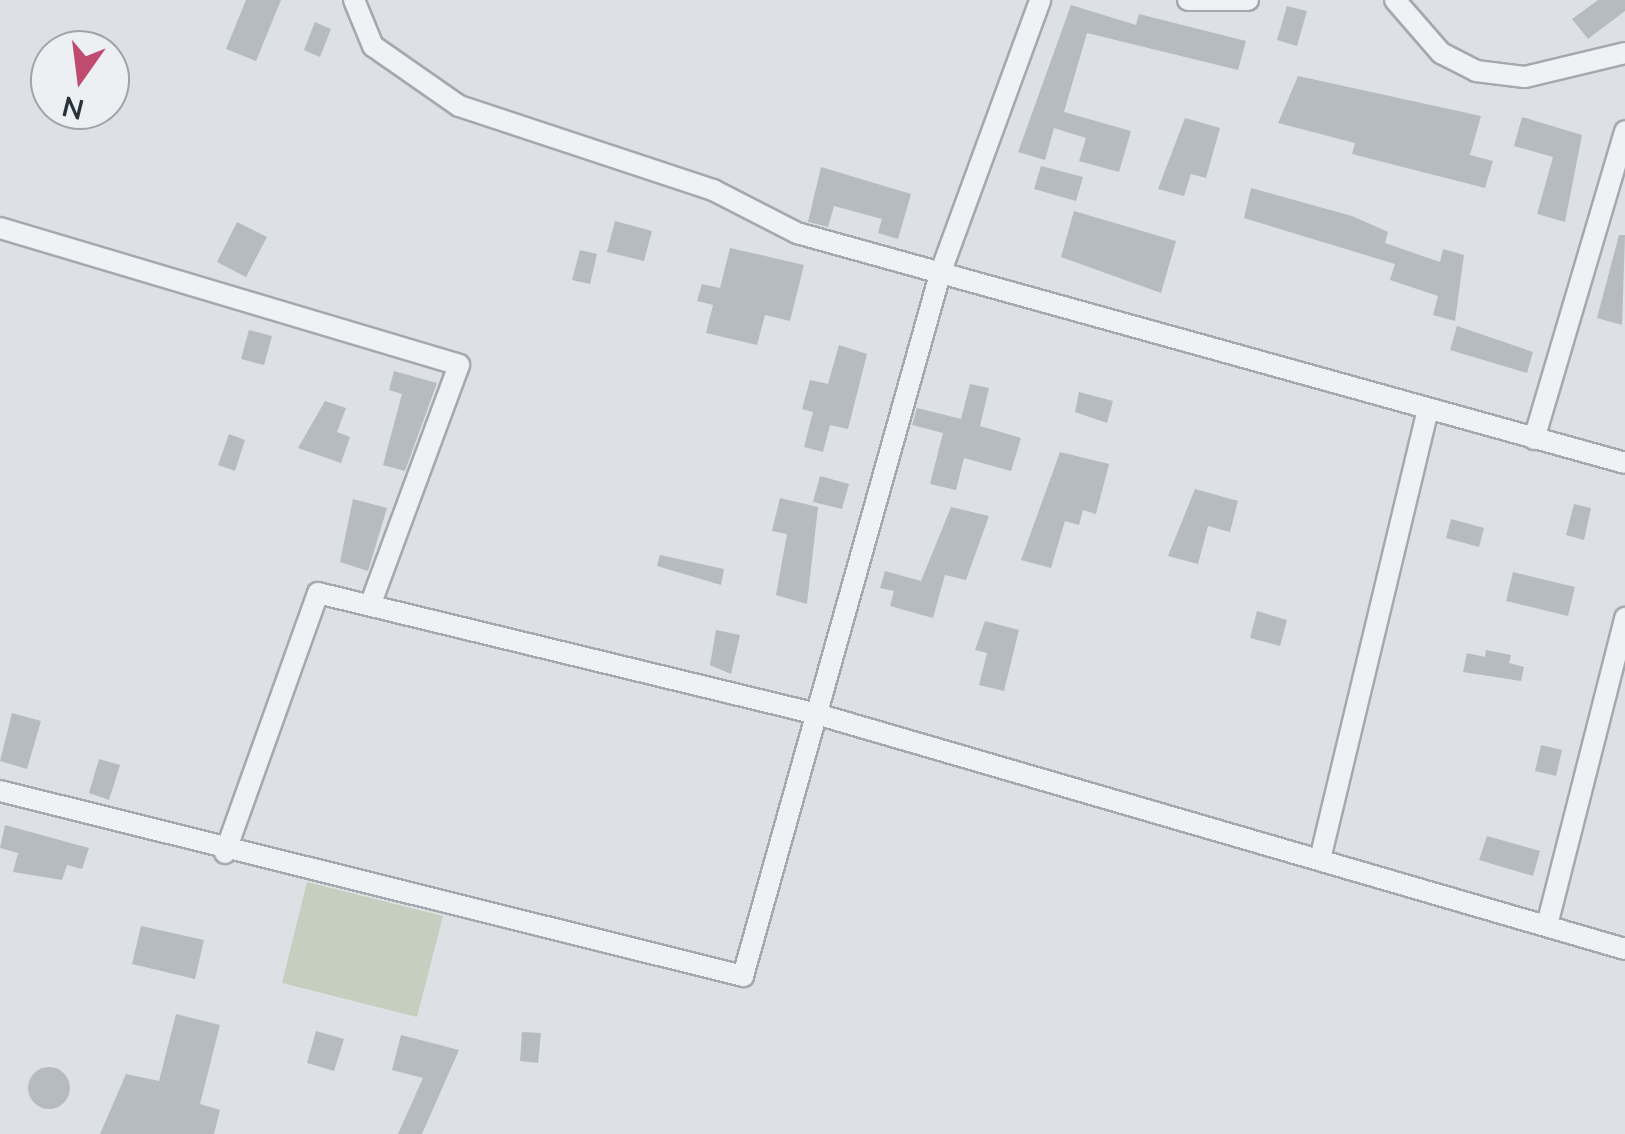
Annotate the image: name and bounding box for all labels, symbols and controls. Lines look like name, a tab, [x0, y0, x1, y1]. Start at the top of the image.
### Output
north arrow	[30, 30, 130, 130]
text: N	[58, 86, 88, 128]

